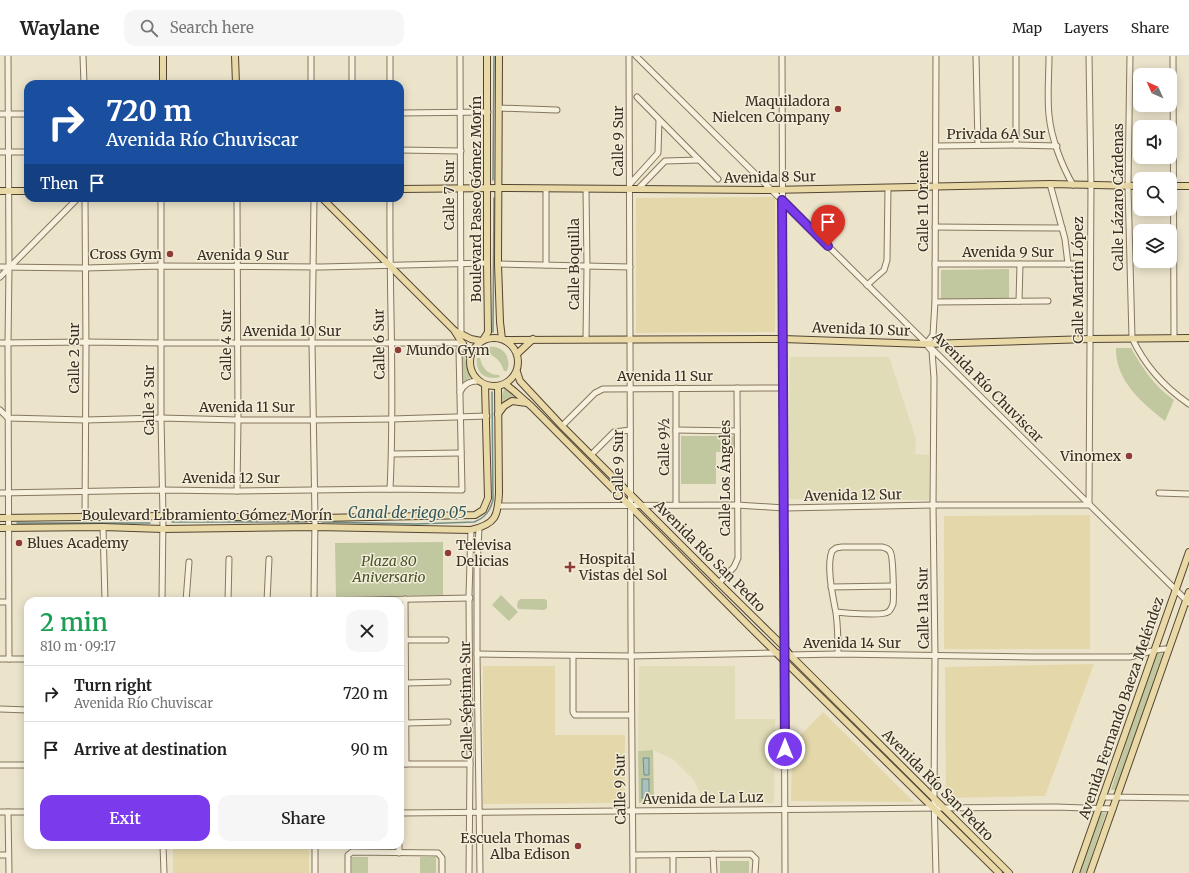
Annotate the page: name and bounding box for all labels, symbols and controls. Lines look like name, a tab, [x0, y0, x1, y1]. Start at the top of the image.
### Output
search box	[124, 10, 404, 46]
text: Waylane	[20, 16, 100, 40]
icon: search	[138, 17, 160, 39]
text: Search here	[170, 18, 254, 37]
text: Map	[1012, 19, 1042, 37]
text: Layers	[1064, 19, 1109, 37]
text: Share	[1131, 19, 1169, 37]
north arrow	[1133, 68, 1177, 112]
map controls	[1133, 68, 1177, 268]
place label: Maquiladora Nielcen Company	[712, 92, 831, 126]
text: 720 m	[106, 93, 192, 129]
icon: right	[40, 96, 92, 148]
street label: Boulevard Paseo Gómez Morín	[467, 96, 485, 302]
marker: Maquiladora Nielcen Company	[833, 104, 843, 114]
street label: Calle 9 Sur	[609, 105, 627, 177]
button: sound	[1133, 120, 1177, 164]
street label: Calle Lázaro Cárdenas	[1109, 123, 1127, 271]
street label: Privada 6A Sur	[946, 125, 1046, 143]
text: Avenida Río Chuviscar	[106, 128, 299, 151]
street label: Calle 11 Oriente	[914, 150, 932, 252]
street label: Calle 7 Sur	[440, 160, 458, 230]
street label: Avenida 8 Sur	[723, 167, 816, 187]
icon: arrive	[86, 172, 108, 194]
button: search	[1133, 172, 1177, 216]
text: Then	[40, 174, 78, 193]
pin	[811, 205, 845, 246]
icon: arrive	[817, 211, 839, 233]
street label: Calle Martín López	[1069, 216, 1087, 344]
street label: Calle Boquilla	[565, 217, 583, 310]
button: layers	[1133, 224, 1177, 268]
street label: Avenida 9 Sur	[961, 243, 1054, 261]
place label: Cross Gym	[90, 245, 162, 263]
street label: Avenida 9 Sur	[196, 246, 289, 264]
marker: Cross Gym	[165, 249, 175, 259]
street label: Calle 6 Sur	[369, 308, 389, 380]
street label: Calle 4 Sur	[217, 309, 235, 381]
street label: Avenida 10 Sur	[810, 318, 911, 340]
street label: Avenida 10 Sur	[242, 322, 341, 340]
street label: Calle 2 Sur	[65, 323, 83, 393]
street label: Avenida Río Chuviscar	[928, 327, 1047, 446]
place label: Mundo Gym	[406, 341, 490, 359]
marker: Mundo Gym	[393, 345, 403, 355]
street label: Calle 3 Sur	[140, 365, 158, 435]
street label: Avenida 11 Sur	[616, 367, 713, 385]
street label: Avenida 11 Sur	[198, 398, 295, 416]
street label: Calle 9½	[655, 418, 673, 476]
street label: Calle Los Ángeles	[716, 420, 734, 536]
street label: Calle 9 Sur	[609, 429, 627, 501]
place label: Vinomex	[1059, 447, 1122, 465]
marker: Vinomex	[1124, 451, 1134, 461]
street label: Avenida 12 Sur	[181, 469, 280, 487]
street label: Avenida 12 Sur	[803, 485, 902, 505]
street label: Avenida Río San Pedro	[650, 496, 770, 616]
water label: Canal de riego 05	[348, 503, 467, 522]
street label: Boulevard Libramiento Gómez Morín	[82, 506, 332, 524]
place label: Blues Academy	[27, 534, 130, 552]
place label: Televisa Delicias	[456, 536, 512, 570]
marker: Blues Academy	[14, 538, 24, 548]
marker: Televisa Delicias	[443, 548, 453, 558]
place label: Hospital Vistas del Sol	[578, 550, 668, 584]
park label: Plaza 80 Aniversario	[351, 552, 426, 586]
marker: Hospital Vistas del Sol	[564, 561, 576, 573]
street label: Calle 11a Sur	[913, 567, 933, 649]
street label: Avenida Fernando Baeza Meléndez	[1074, 594, 1168, 822]
text: 2 min	[40, 607, 108, 638]
button: close	[346, 610, 388, 652]
street label: Avenida 14 Sur	[802, 634, 901, 652]
text: 810 m · 09:17	[40, 638, 116, 655]
street label: Calle Séptima Sur	[456, 641, 476, 759]
text: Turn right	[74, 676, 152, 695]
icon: right	[40, 683, 62, 705]
text: 720 m	[343, 684, 388, 703]
text: Avenida Río Chuviscar	[74, 695, 213, 712]
street label: Avenida Río San Pedro	[878, 725, 998, 845]
position arrow	[764, 728, 806, 770]
icon: arrive	[40, 739, 62, 761]
text: Arrive at destination	[74, 740, 227, 759]
text: 90 m	[351, 740, 388, 759]
street label: Calle 9 Sur	[610, 753, 630, 825]
street label: Avenida de La Luz	[641, 788, 764, 808]
button: Exit	[40, 795, 210, 841]
button: Share	[218, 795, 388, 841]
place label: Escuela Thomas Alba Edison	[460, 829, 570, 863]
marker: Escuela Thomas Alba Edison	[573, 841, 583, 851]

